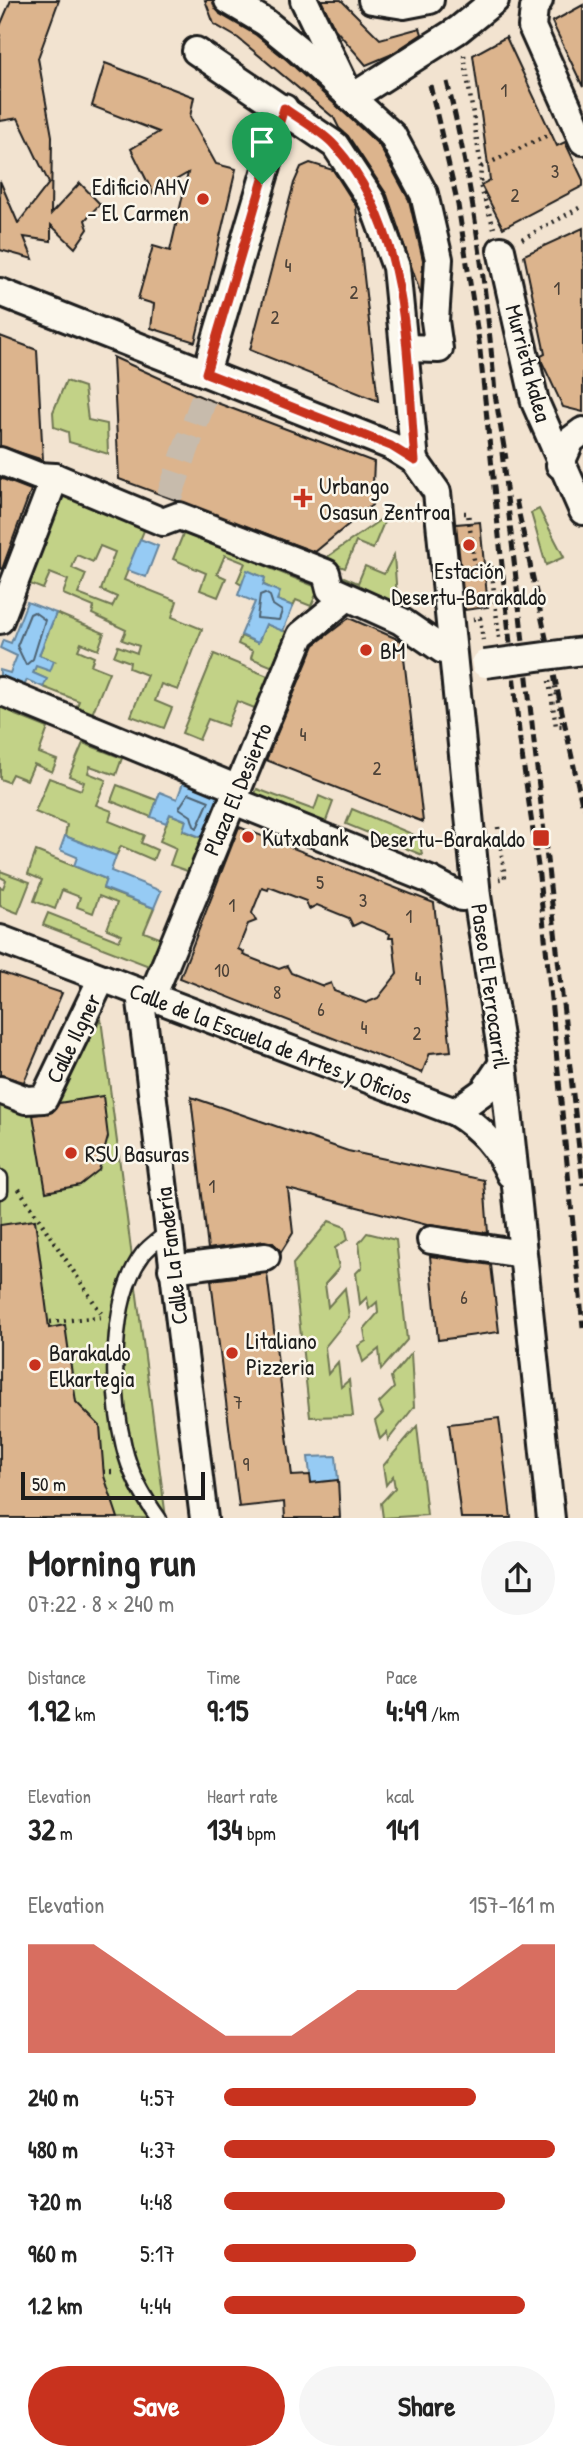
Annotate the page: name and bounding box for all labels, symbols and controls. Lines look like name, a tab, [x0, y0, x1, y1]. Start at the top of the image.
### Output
house number: 1	[501, 77, 508, 103]
pin	[232, 112, 292, 184]
icon: arrive	[243, 123, 281, 161]
house number: 3	[551, 158, 559, 184]
place label: Edificio AHV - El Carmen	[87, 171, 189, 228]
house number: 2	[511, 182, 520, 208]
marker: Edificio AHV - El Carmen	[195, 191, 211, 207]
house number: 4	[284, 252, 292, 278]
house number: 1	[554, 275, 561, 301]
house number: 2	[350, 279, 359, 305]
street label: Murrieta kalea	[499, 301, 559, 425]
house number: 2	[271, 304, 280, 330]
place label: Urbango Osasun Zentroa	[319, 470, 450, 527]
marker: Urbango Osasun Zentroa	[293, 488, 313, 508]
marker: Estación Desertu-Barakaldo	[461, 537, 477, 553]
place label: Estación Desertu-Barakaldo	[392, 555, 546, 612]
place label: BM	[380, 635, 405, 666]
marker: BM	[358, 642, 374, 658]
street label: Plaza El Desierto	[195, 718, 279, 860]
house number: 4	[299, 721, 307, 747]
house number: 2	[373, 755, 382, 781]
place label: Kutxabank	[262, 822, 349, 853]
place label: Desertu-Barakaldo	[370, 823, 525, 854]
marker: Desertu-Barakaldo	[531, 828, 551, 848]
marker: Kutxabank	[240, 829, 256, 845]
house number: 5	[316, 869, 324, 895]
house number: 3	[359, 887, 367, 913]
house number: 1	[229, 892, 236, 918]
street label: Paseo El Ferrocarril	[464, 902, 518, 1071]
house number: 1	[406, 903, 413, 929]
house number: 10	[214, 957, 230, 983]
house number: 4	[414, 965, 422, 991]
street label: Calle de la Escuela de Artes y Oficios	[125, 975, 417, 1111]
house number: 8	[273, 979, 281, 1005]
street label: Calle Ilgner	[38, 988, 108, 1088]
house number: 6	[317, 996, 325, 1022]
house number: 4	[360, 1014, 368, 1040]
house number: 2	[413, 1020, 422, 1046]
place label: RSU Basuras	[85, 1138, 190, 1169]
marker: RSU Basuras	[63, 1145, 79, 1161]
house number: 1	[209, 1173, 216, 1199]
street label: Calle La Fandería	[147, 1186, 195, 1326]
house number: 6	[460, 1284, 468, 1310]
place label: Litaliano Pizzeria	[246, 1325, 317, 1382]
place label: Barakaldo Elkartegia	[49, 1337, 134, 1394]
marker: Litaliano Pizzeria	[224, 1345, 240, 1361]
marker: Barakaldo Elkartegia	[27, 1357, 43, 1373]
house number: 7	[233, 1389, 243, 1415]
house number: 9	[243, 1451, 250, 1477]
scale bar	[21, 1470, 205, 1501]
text: 50 m	[32, 1471, 66, 1497]
text: Morning run	[28, 1536, 196, 1588]
button: share	[481, 1541, 555, 1615]
text: 07:22 · 8 × 240 m	[28, 1588, 174, 1619]
text: Distance	[28, 1664, 86, 1690]
text: Time	[207, 1664, 241, 1690]
text: Pace	[386, 1664, 418, 1690]
text: 1.92	[28, 1690, 70, 1730]
text: 9:15	[207, 1690, 249, 1730]
text: 4:49	[386, 1690, 426, 1730]
text: km	[70, 1701, 96, 1727]
text: /km	[426, 1701, 460, 1727]
text: Elevation	[28, 1783, 91, 1809]
text: Heart rate	[207, 1783, 278, 1809]
text: kcal	[386, 1783, 414, 1809]
text: 32	[28, 1809, 55, 1849]
text: 134	[207, 1809, 243, 1849]
text: 141	[386, 1809, 419, 1849]
text: m	[55, 1820, 73, 1846]
text: bpm	[243, 1820, 276, 1846]
text: Elevation	[28, 1889, 104, 1920]
text: 157–161 m	[469, 1889, 555, 1920]
text: 240 m	[28, 2082, 79, 2113]
text: 4:57	[140, 2082, 175, 2113]
text: 480 m	[28, 2134, 78, 2165]
text: 4:37	[140, 2134, 176, 2165]
text: 720 m	[28, 2186, 81, 2217]
text: 4:48	[140, 2186, 173, 2217]
text: 960 m	[28, 2238, 77, 2269]
text: 5:17	[140, 2238, 175, 2269]
text: 1.2 km	[28, 2290, 83, 2321]
text: 4:44	[140, 2290, 171, 2321]
button: Save	[28, 2366, 285, 2446]
button: Share	[299, 2366, 555, 2446]

